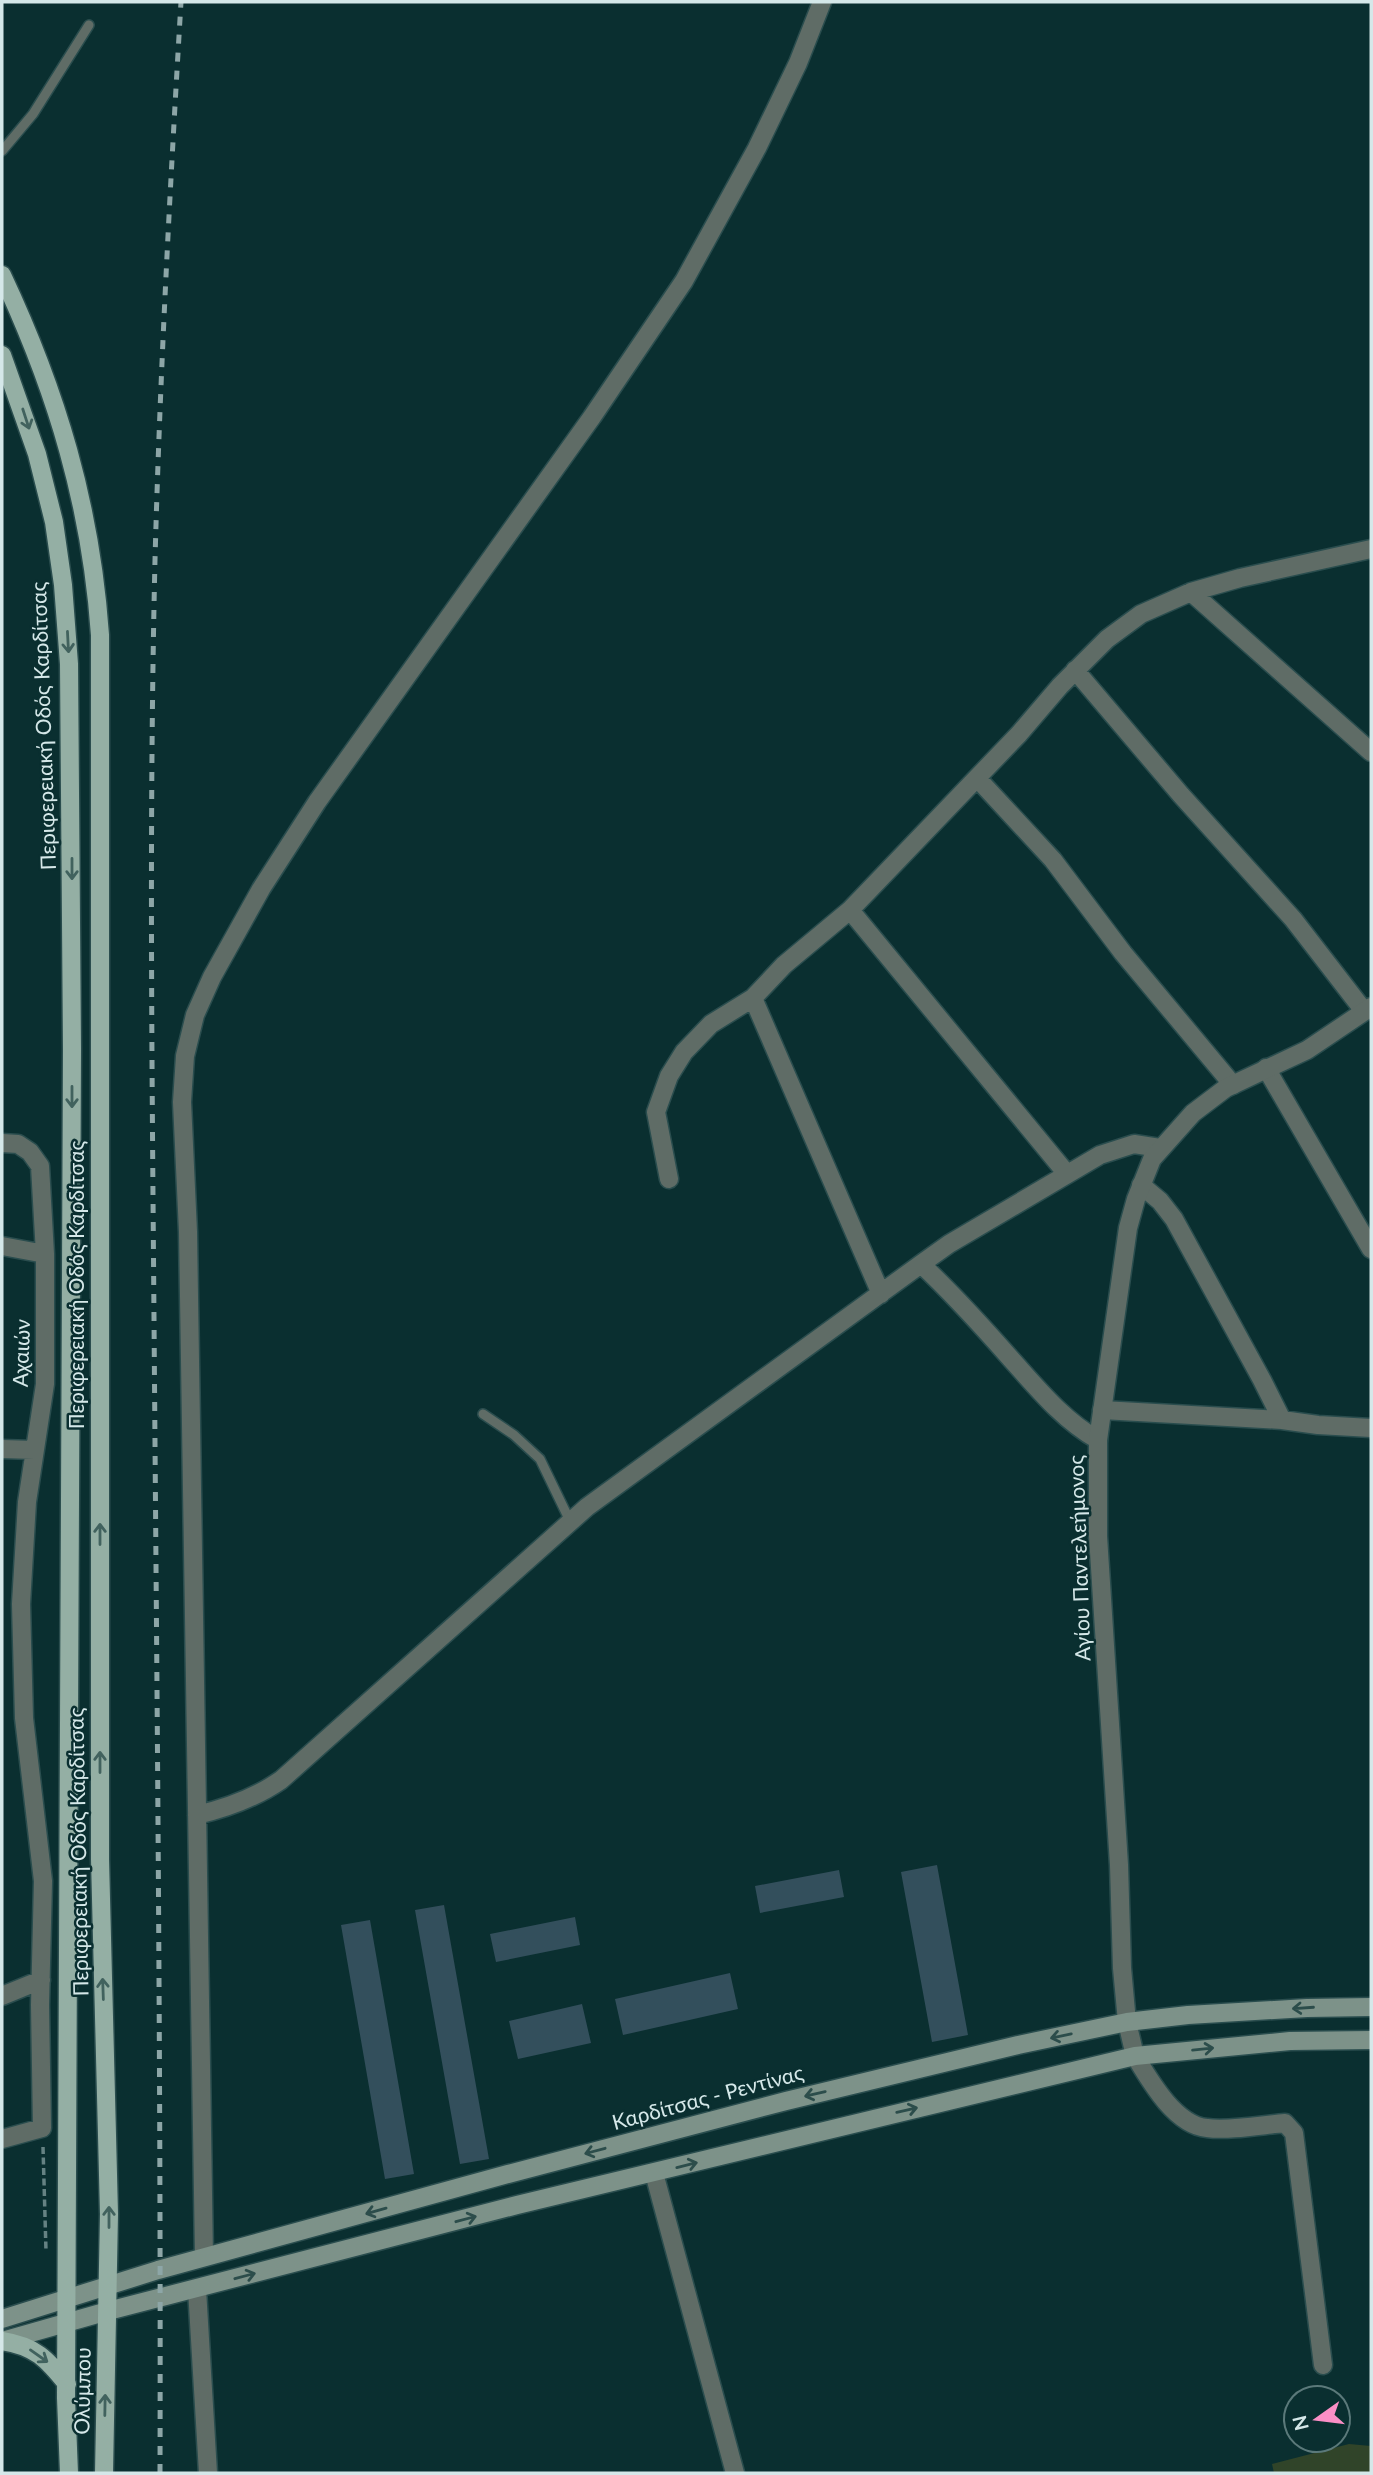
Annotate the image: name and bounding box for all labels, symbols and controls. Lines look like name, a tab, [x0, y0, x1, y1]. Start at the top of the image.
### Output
one-way arrow	[20, 408, 33, 430]
street label: Περιφερειακή Οδός Καρδίτσας	[25, 581, 60, 871]
one-way arrow	[61, 630, 74, 653]
one-way arrow	[65, 858, 79, 881]
one-way arrow	[65, 1085, 79, 1108]
street label: Περιφερειακή Οδός Καρδίτσας	[63, 1140, 88, 1429]
street label: Αχαιών	[7, 1318, 34, 1387]
street label: Αγίου Παντελεήμονος	[1062, 1454, 1095, 1661]
one-way arrow	[93, 1523, 107, 1546]
street label: Περιφερειακή Οδός Καρδίτσας	[62, 1707, 93, 1997]
one-way arrow	[93, 1751, 107, 1774]
one-way arrow	[97, 1978, 110, 2001]
one-way arrow	[1292, 2002, 1315, 2015]
one-way arrow	[1050, 2030, 1073, 2044]
one-way arrow	[1191, 2042, 1214, 2055]
street label: Καρδίτσας - Ρεντίνας	[609, 2059, 806, 2134]
one-way arrow	[804, 2088, 827, 2101]
one-way arrow	[896, 2103, 918, 2116]
one-way arrow	[584, 2145, 607, 2158]
one-way arrow	[675, 2158, 698, 2171]
one-way arrow	[365, 2205, 387, 2218]
one-way arrow	[102, 2206, 116, 2229]
one-way arrow	[454, 2212, 476, 2225]
one-way arrow	[234, 2269, 256, 2282]
street label: Ολύμπου	[68, 2347, 95, 2435]
one-way arrow	[29, 2348, 48, 2363]
north arrow	[1282, 2384, 1352, 2454]
one-way arrow	[99, 2394, 112, 2417]
text: N	[1287, 2413, 1313, 2433]

